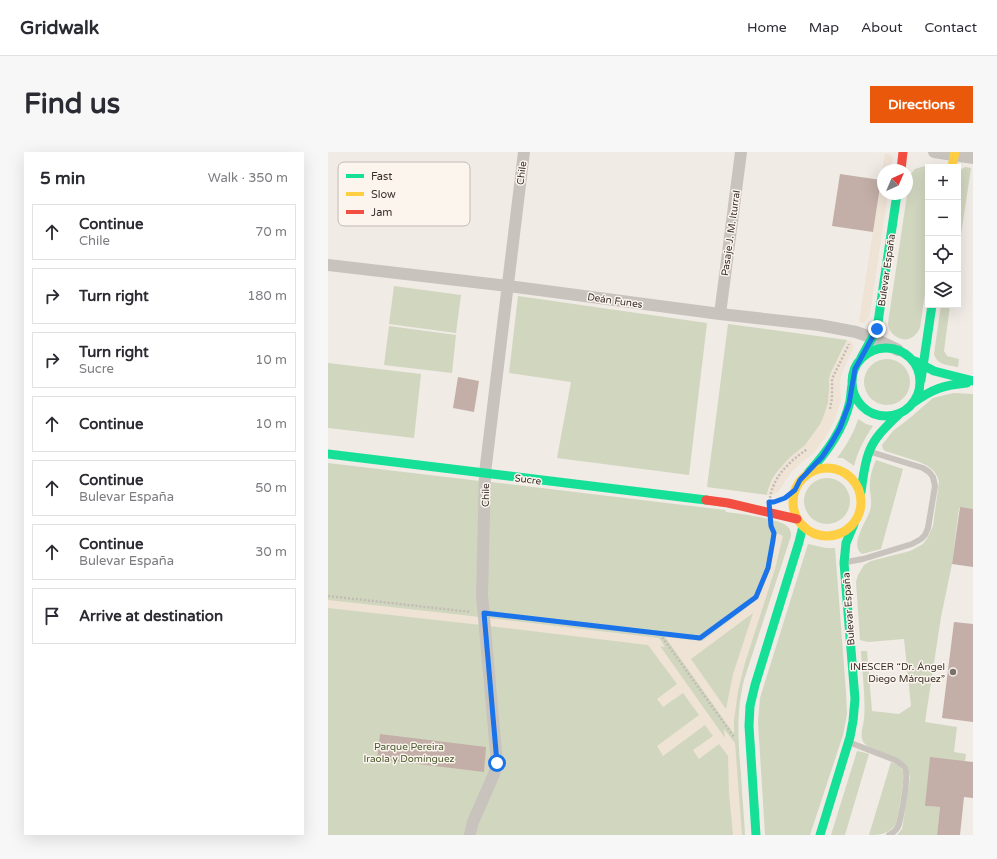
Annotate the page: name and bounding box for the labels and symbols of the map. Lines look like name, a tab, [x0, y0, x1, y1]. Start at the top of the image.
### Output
street label: Chile	[515, 160, 529, 186]
legend	[338, 162, 470, 226]
north arrow	[877, 164, 913, 200]
text: Fast	[371, 170, 392, 183]
text: Slow	[371, 188, 396, 201]
street label: Pasaje J. M. Iturral	[719, 189, 743, 277]
text: Jam	[371, 206, 392, 219]
street label: Bulevar España	[876, 233, 898, 307]
street label: Deán Funes	[586, 291, 643, 311]
route end	[868, 320, 886, 338]
street label: Sucre	[514, 472, 542, 488]
street label: Chile	[480, 483, 492, 507]
street label: Bulevar España	[840, 572, 858, 646]
place label: INESCER “Dr. Ángel Diego Márquez”	[850, 661, 945, 685]
marker: INESCER “Dr. Ángel Diego Márquez”	[948, 667, 958, 677]
park label: Parque Pereira Iraola y Domínguez	[363, 741, 455, 765]
route start	[488, 754, 506, 772]

